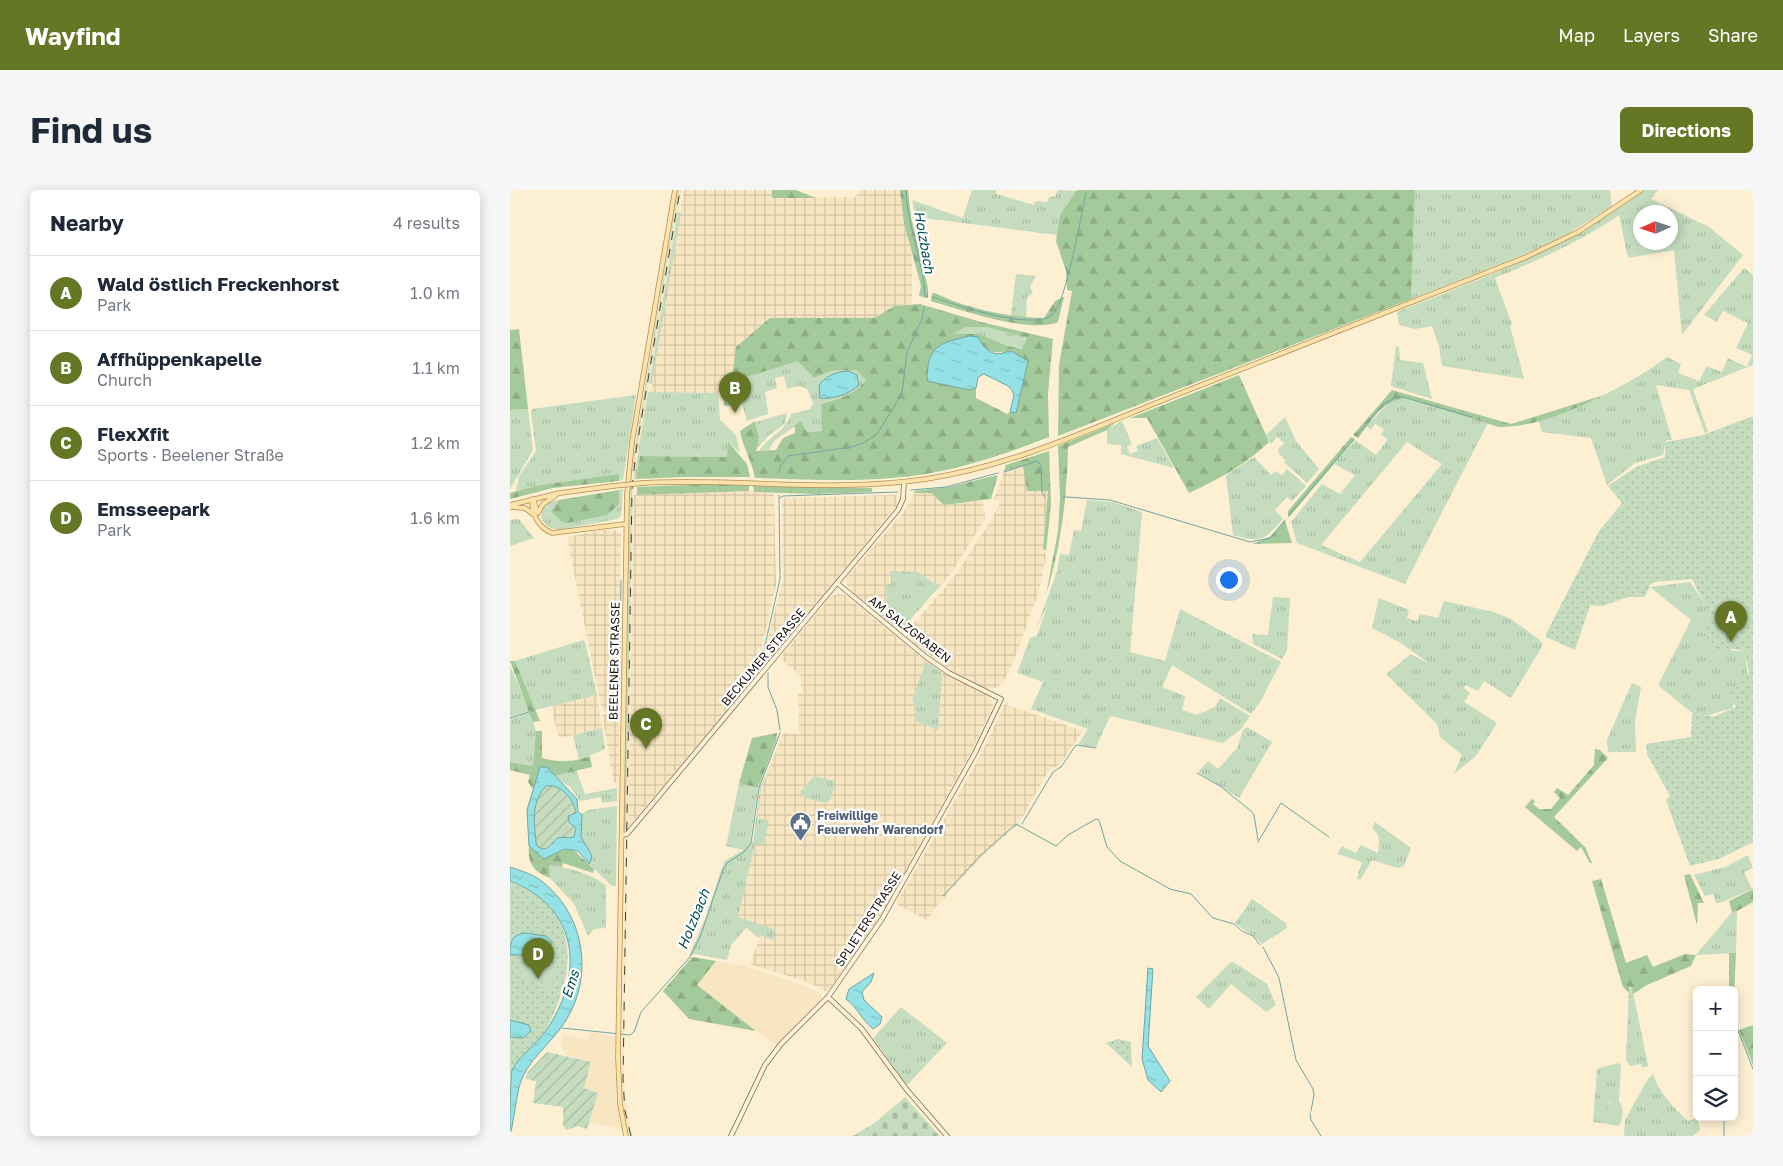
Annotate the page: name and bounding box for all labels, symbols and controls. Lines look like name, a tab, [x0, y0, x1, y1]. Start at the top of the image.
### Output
text: Wayfind	[25, 21, 121, 50]
text: Map	[1558, 24, 1595, 46]
text: Layers	[1623, 24, 1680, 46]
text: Share	[1708, 24, 1758, 46]
button: Directions	[1620, 107, 1753, 153]
text: Find us	[30, 109, 152, 151]
north arrow	[1633, 205, 1678, 250]
water label: Holzbach	[911, 209, 939, 276]
text: Nearby	[50, 210, 124, 236]
text: 4 results	[393, 213, 460, 233]
text: Wald östlich Freckenhorst	[97, 272, 339, 295]
text: A	[60, 283, 72, 303]
text: 1.0 km	[410, 283, 460, 303]
text: Park	[97, 295, 132, 315]
text: Affhüppenkapelle	[97, 347, 262, 370]
text: B	[60, 358, 72, 378]
text: 1.1 km	[412, 358, 460, 378]
text: Church	[97, 370, 152, 390]
pin: B	[719, 372, 751, 413]
text: FlexXfit	[97, 422, 169, 445]
text: C	[60, 433, 72, 453]
text: 1.2 km	[411, 433, 460, 453]
text: Sports · Beelener Straße	[97, 445, 284, 465]
text: Emsseepark	[97, 497, 210, 520]
text: D	[60, 508, 72, 528]
text: 1.6 km	[411, 508, 460, 528]
text: Park	[97, 520, 132, 540]
your location	[1216, 567, 1242, 593]
street label: AM SALZGRABEN	[866, 592, 954, 666]
pin: A	[1715, 601, 1747, 642]
street label: BEELENER STRASSE	[605, 602, 623, 720]
street label: BECKUMER STRASSE	[718, 605, 808, 709]
pin: C	[630, 708, 662, 749]
place label: Freiwillige Feuerwehr Warendorf	[817, 808, 944, 837]
public building icon: Freiwillige Feuerwehr Warendorf	[789, 810, 813, 841]
street label: SPLIETERSTRASSE	[832, 869, 904, 969]
water label: Holzbach	[673, 885, 713, 952]
pin: D	[522, 938, 554, 979]
water label: Ems	[558, 967, 583, 1000]
map controls	[1693, 986, 1738, 1121]
button: +	[1693, 986, 1738, 1031]
button: −	[1693, 1031, 1738, 1076]
button: layers	[1693, 1076, 1738, 1121]

